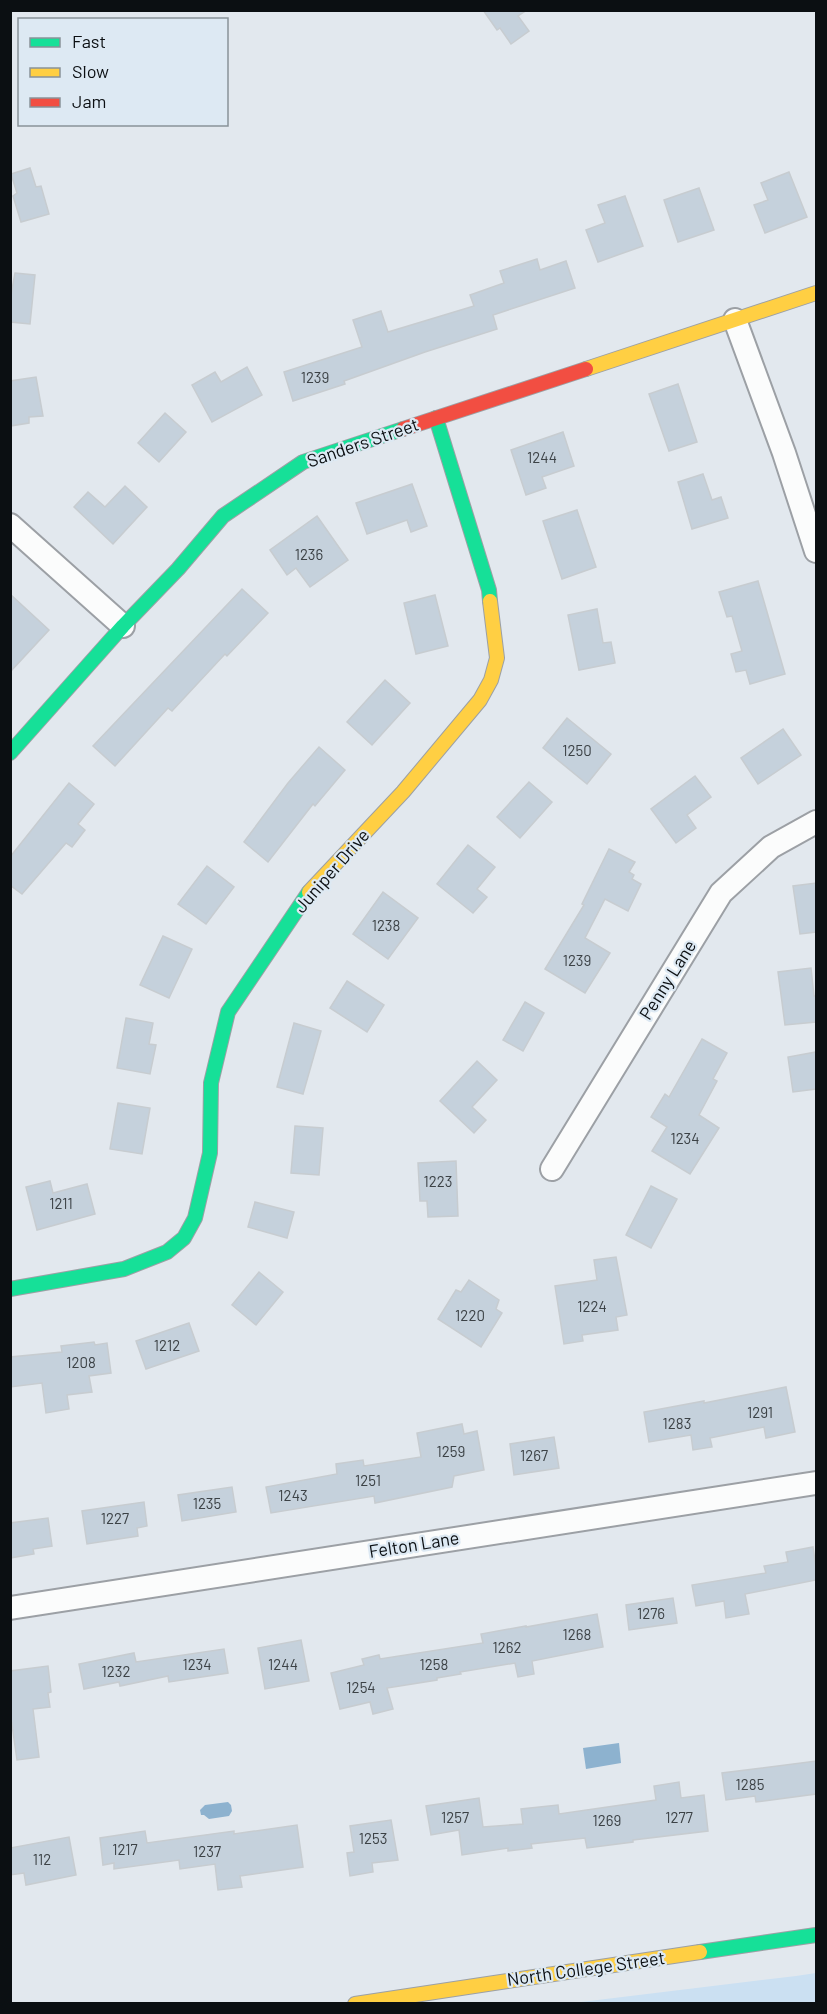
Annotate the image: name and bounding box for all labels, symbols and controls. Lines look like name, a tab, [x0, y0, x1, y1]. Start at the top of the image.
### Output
legend	[18, 18, 228, 126]
text: Fast	[72, 30, 106, 52]
text: Slow	[72, 60, 109, 82]
text: Jam	[72, 90, 106, 112]
house number: 1239	[301, 368, 329, 386]
street label: Sanders Street	[304, 413, 421, 471]
house number: 1244	[527, 448, 557, 466]
house number: 1236	[295, 545, 323, 563]
house number: 1250	[562, 741, 592, 759]
street label: Juniper Drive	[289, 824, 374, 917]
house number: 1238	[372, 916, 400, 934]
street label: Penny Lane	[634, 936, 700, 1023]
house number: 1239	[563, 951, 591, 969]
house number: 1234	[670, 1129, 700, 1147]
house number: 1223	[424, 1172, 452, 1190]
house number: 1211	[49, 1194, 73, 1212]
house number: 1224	[577, 1297, 607, 1315]
house number: 1220	[455, 1306, 485, 1324]
house number: 1212	[154, 1336, 180, 1354]
house number: 1208	[66, 1353, 96, 1371]
house number: 1291	[747, 1403, 773, 1421]
house number: 1283	[663, 1414, 691, 1432]
house number: 1259	[437, 1442, 465, 1460]
house number: 1267	[520, 1446, 548, 1464]
house number: 1251	[355, 1471, 381, 1489]
house number: 1243	[278, 1486, 308, 1504]
house number: 1235	[193, 1494, 221, 1512]
house number: 1227	[101, 1509, 129, 1527]
street label: Felton Lane	[367, 1526, 461, 1562]
house number: 1276	[637, 1604, 665, 1622]
house number: 1268	[563, 1625, 591, 1643]
house number: 1262	[492, 1638, 522, 1656]
house number: 1234	[182, 1655, 212, 1673]
house number: 1244	[268, 1655, 298, 1673]
house number: 1258	[420, 1655, 448, 1673]
house number: 1232	[102, 1662, 130, 1680]
house number: 1254	[346, 1678, 376, 1696]
house number: 1285	[736, 1775, 764, 1793]
house number: 1257	[441, 1808, 469, 1826]
house number: 1277	[665, 1808, 693, 1826]
house number: 1269	[593, 1811, 621, 1829]
house number: 1253	[359, 1829, 387, 1847]
house number: 1217	[112, 1840, 138, 1858]
house number: 1237	[193, 1842, 221, 1860]
house number: 112	[33, 1850, 51, 1868]
street label: North College Street	[506, 1946, 666, 1990]

